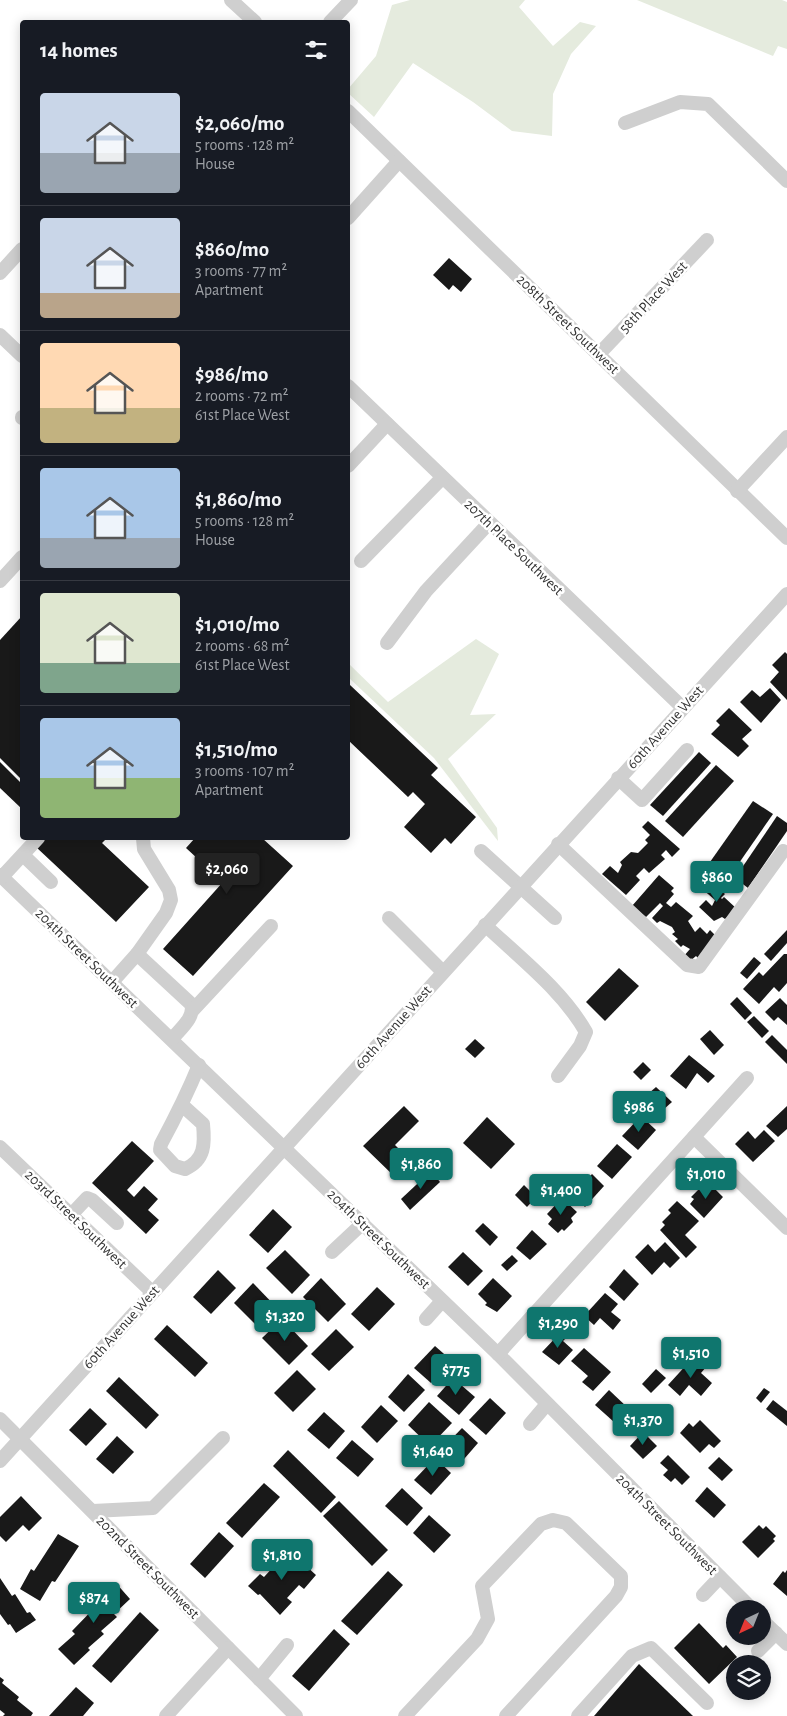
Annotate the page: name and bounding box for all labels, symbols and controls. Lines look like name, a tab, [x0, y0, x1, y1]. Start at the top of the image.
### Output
icon: filters	[302, 36, 330, 64]
text: 14 homes	[40, 40, 118, 61]
icon: home	[80, 113, 140, 173]
text: $2,060/mo	[195, 113, 284, 134]
text: 5 rooms · 128 m²	[195, 137, 294, 153]
text: House	[195, 156, 235, 172]
icon: home	[80, 238, 140, 298]
text: $860/mo	[195, 239, 269, 260]
street label: 58th Place West	[617, 258, 690, 336]
text: 3 rooms · 77 m²	[195, 263, 287, 279]
street label: 208th Street Southwest	[514, 272, 622, 377]
text: Apartment	[195, 282, 263, 298]
icon: home	[80, 363, 140, 423]
text: $986/mo	[195, 364, 268, 385]
text: 2 rooms · 72 m²	[195, 388, 288, 404]
text: 61st Place West	[195, 407, 290, 423]
icon: home	[80, 488, 140, 548]
text: $1,860/mo	[195, 489, 282, 510]
street label: 207th Place Southwest	[461, 496, 566, 598]
text: 5 rooms · 128 m²	[195, 513, 294, 529]
text: House	[195, 532, 235, 548]
icon: home	[80, 613, 140, 673]
text: $1,010/mo	[195, 614, 280, 635]
text: 2 rooms · 68 m²	[195, 638, 289, 654]
text: 61st Place West	[195, 657, 290, 673]
street label: 60th Avenue West	[624, 683, 707, 772]
icon: home	[80, 738, 140, 798]
text: $1,510/mo	[195, 739, 278, 760]
text: 3 rooms · 107 m²	[195, 763, 294, 779]
text: Apartment	[195, 782, 263, 798]
pin: $2,060	[186, 852, 268, 895]
pin: $860	[687, 860, 747, 903]
text: $2,060	[206, 861, 248, 877]
text: $860	[701, 869, 733, 885]
street label: 204th Street Southwest	[33, 906, 141, 1011]
street label: 60th Avenue West	[352, 983, 435, 1072]
pin: $986	[609, 1090, 669, 1133]
text: $986	[624, 1099, 654, 1115]
pin: $1,860	[380, 1148, 462, 1190]
text: $1,860	[401, 1156, 441, 1172]
pin: $1,010	[665, 1158, 747, 1200]
text: $1,010	[686, 1166, 726, 1182]
street label: 203rd Street Southwest	[22, 1167, 130, 1272]
pin: $1,400	[520, 1174, 602, 1216]
text: $1,400	[540, 1182, 582, 1198]
street label: 204th Street Southwest	[325, 1187, 433, 1292]
street label: 60th Avenue West	[80, 1283, 163, 1372]
pin: $1,320	[244, 1300, 326, 1342]
pin: $1,290	[517, 1306, 599, 1349]
text: $1,320	[265, 1308, 305, 1324]
text: $1,290	[538, 1315, 578, 1331]
pin: $1,510	[650, 1336, 732, 1379]
text: $1,510	[672, 1345, 710, 1361]
pin: $775	[426, 1354, 486, 1396]
text: $775	[442, 1362, 470, 1378]
pin: $1,370	[602, 1404, 684, 1446]
text: $1,370	[624, 1412, 662, 1428]
pin: $1,640	[392, 1434, 474, 1477]
text: $1,640	[413, 1443, 453, 1459]
street label: 204th Street Southwest	[613, 1471, 720, 1578]
street label: 202nd Street Southwest	[93, 1513, 202, 1622]
pin: $1,810	[241, 1538, 323, 1581]
text: $1,810	[263, 1547, 301, 1563]
pin: $874	[64, 1582, 124, 1624]
text: $874	[79, 1590, 109, 1606]
north arrow	[726, 1600, 771, 1645]
map controls	[726, 1600, 771, 1700]
button: layers	[726, 1655, 771, 1700]

